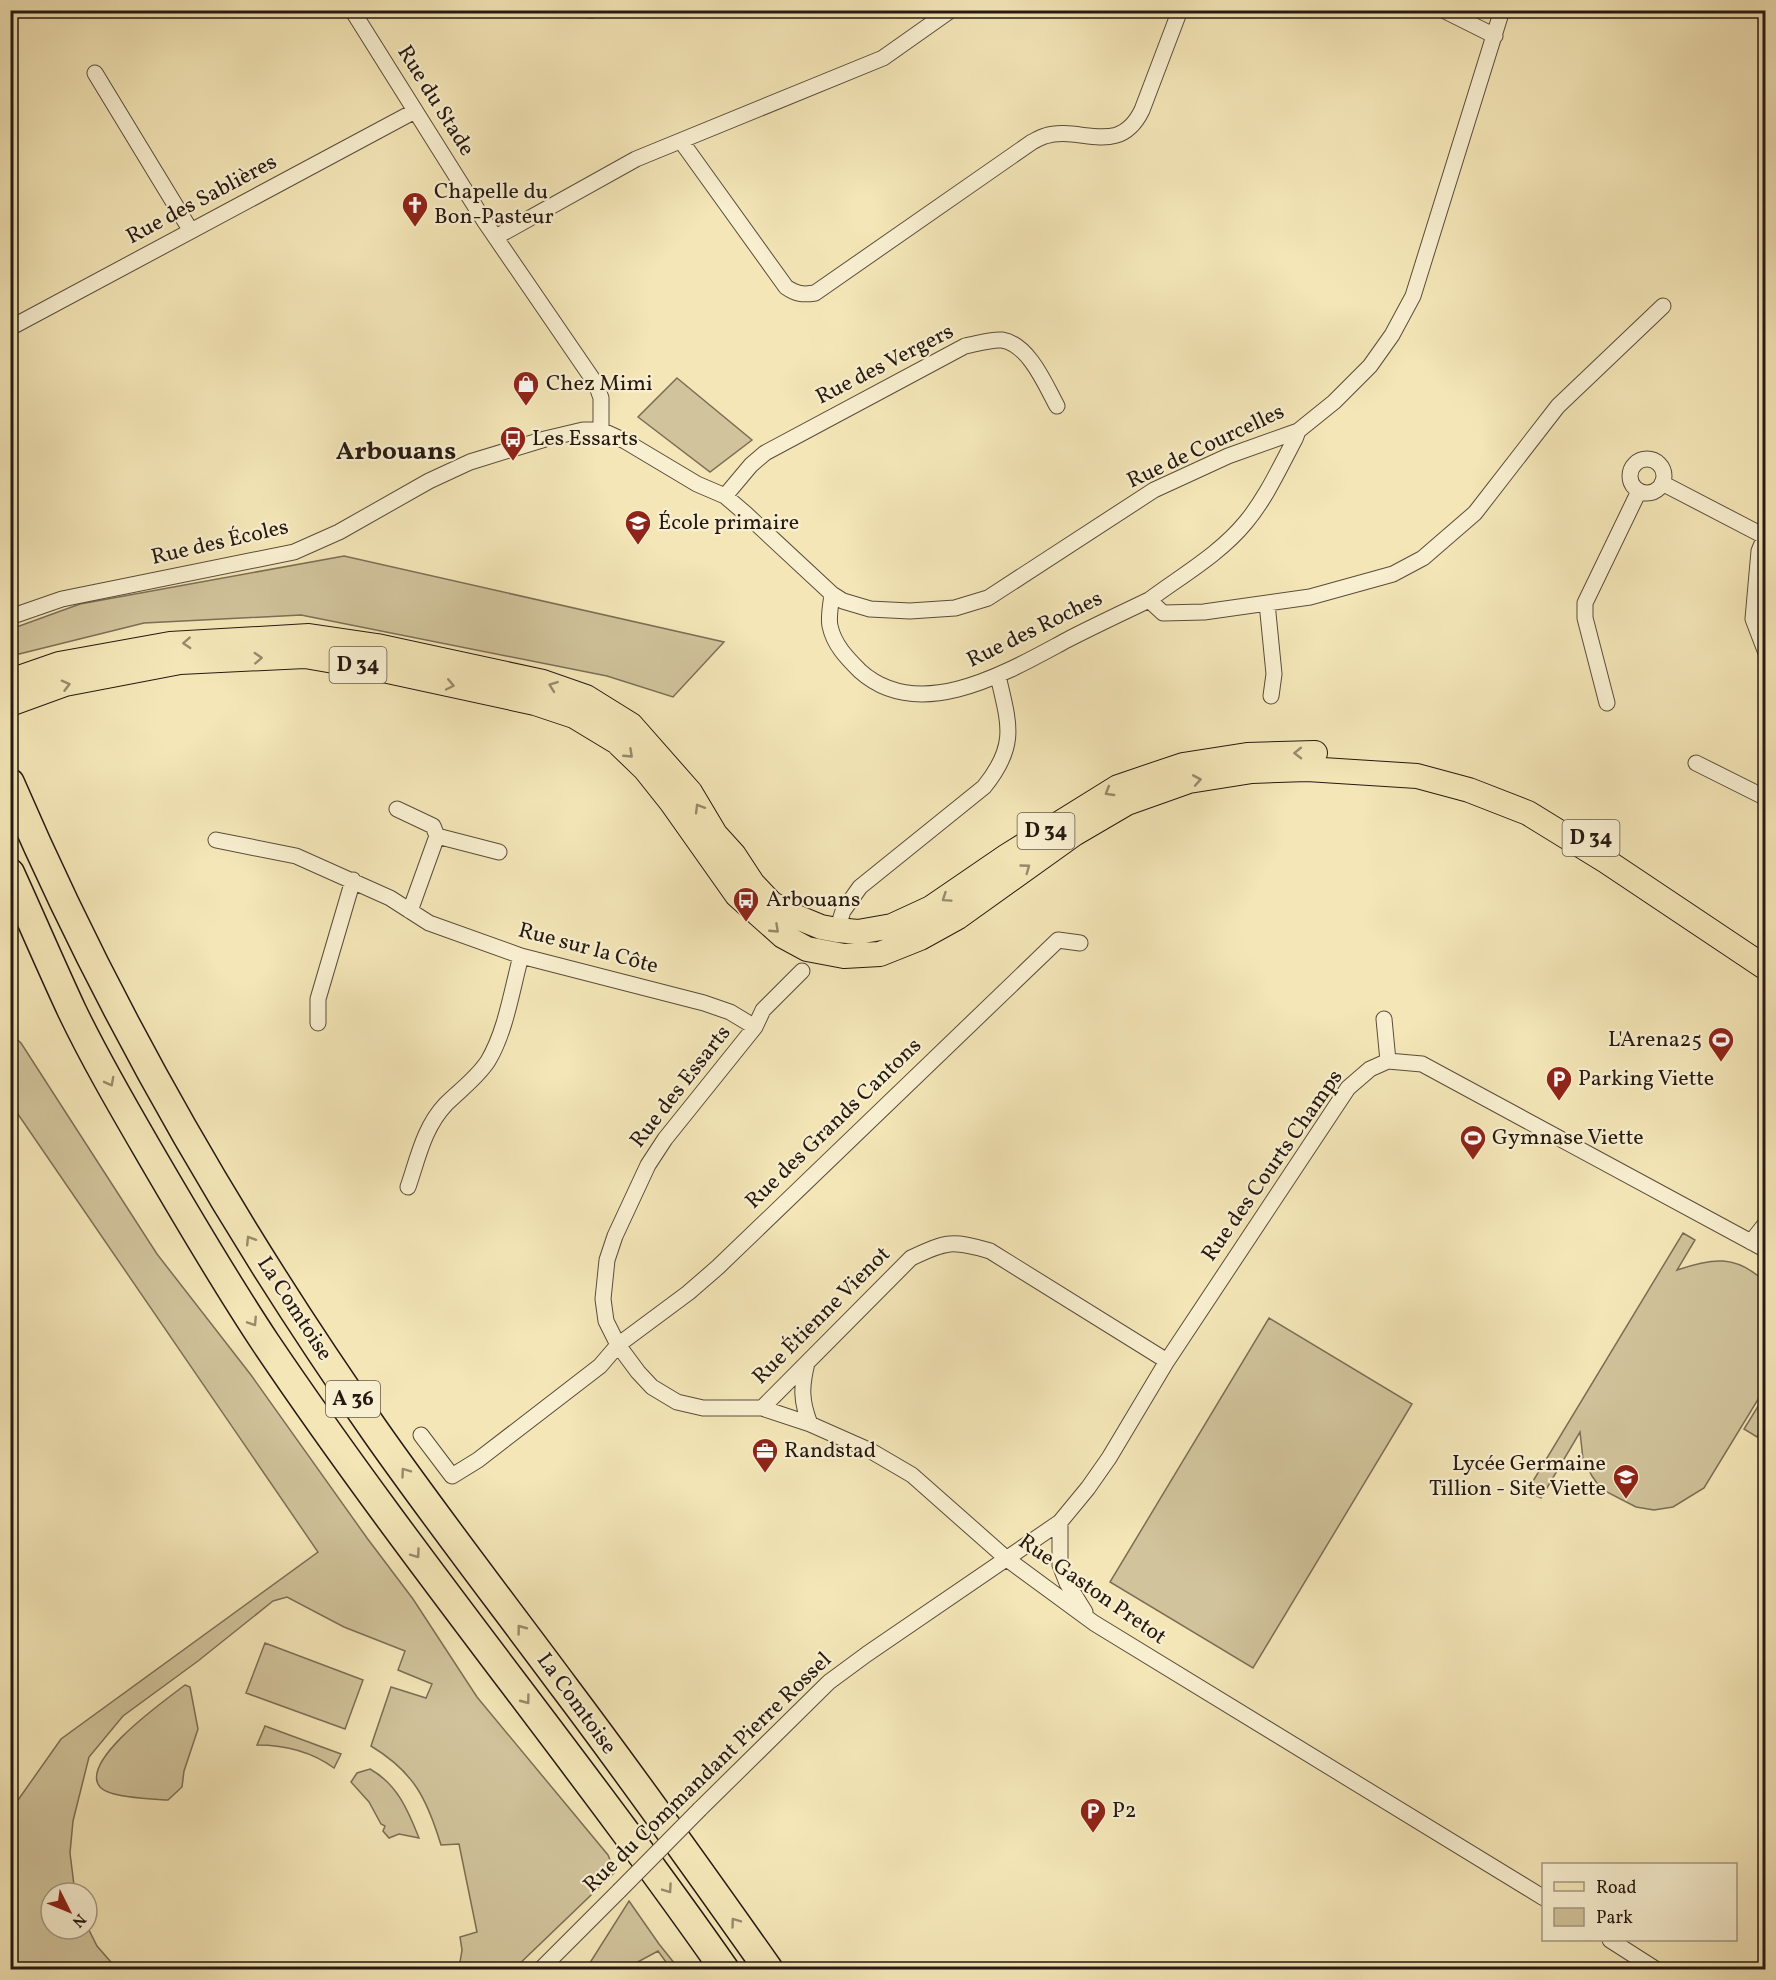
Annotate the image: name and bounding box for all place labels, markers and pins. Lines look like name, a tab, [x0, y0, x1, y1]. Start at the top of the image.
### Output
place label: Chapelle du Bon-Pasteur	[434, 177, 554, 233]
church icon: Chapelle du Bon-Pasteur	[400, 190, 430, 228]
shop icon: Chez Mimi	[511, 369, 541, 407]
place label: Chez Mimi	[546, 369, 653, 400]
bus stop icon: Les Essarts	[498, 424, 528, 462]
place label: Les Essarts	[532, 424, 638, 455]
school or university icon: École primaire	[623, 508, 653, 546]
place label: École primaire	[658, 508, 799, 539]
bus stop icon: Arbouans	[731, 885, 761, 923]
place label: Arbouans	[766, 885, 860, 916]
place label: L'Arena25	[1608, 1025, 1702, 1056]
sports icon: L'Arena25	[1706, 1025, 1736, 1063]
parking icon: Parking Viette	[1544, 1064, 1574, 1102]
place label: Parking Viette	[1578, 1064, 1714, 1095]
sports icon: Gymnase Viette	[1458, 1123, 1488, 1161]
place label: Gymnase Viette	[1492, 1123, 1644, 1154]
office icon: Randstad	[750, 1436, 780, 1474]
place label: Randstad	[784, 1436, 876, 1467]
place label: Lycée Germaine Tillion - Site Viette	[1429, 1449, 1606, 1505]
school or university icon: Lycée Germaine Tillion - Site Viette	[1611, 1462, 1641, 1500]
parking icon: P2	[1078, 1796, 1108, 1834]
place label: P2	[1112, 1796, 1137, 1827]

